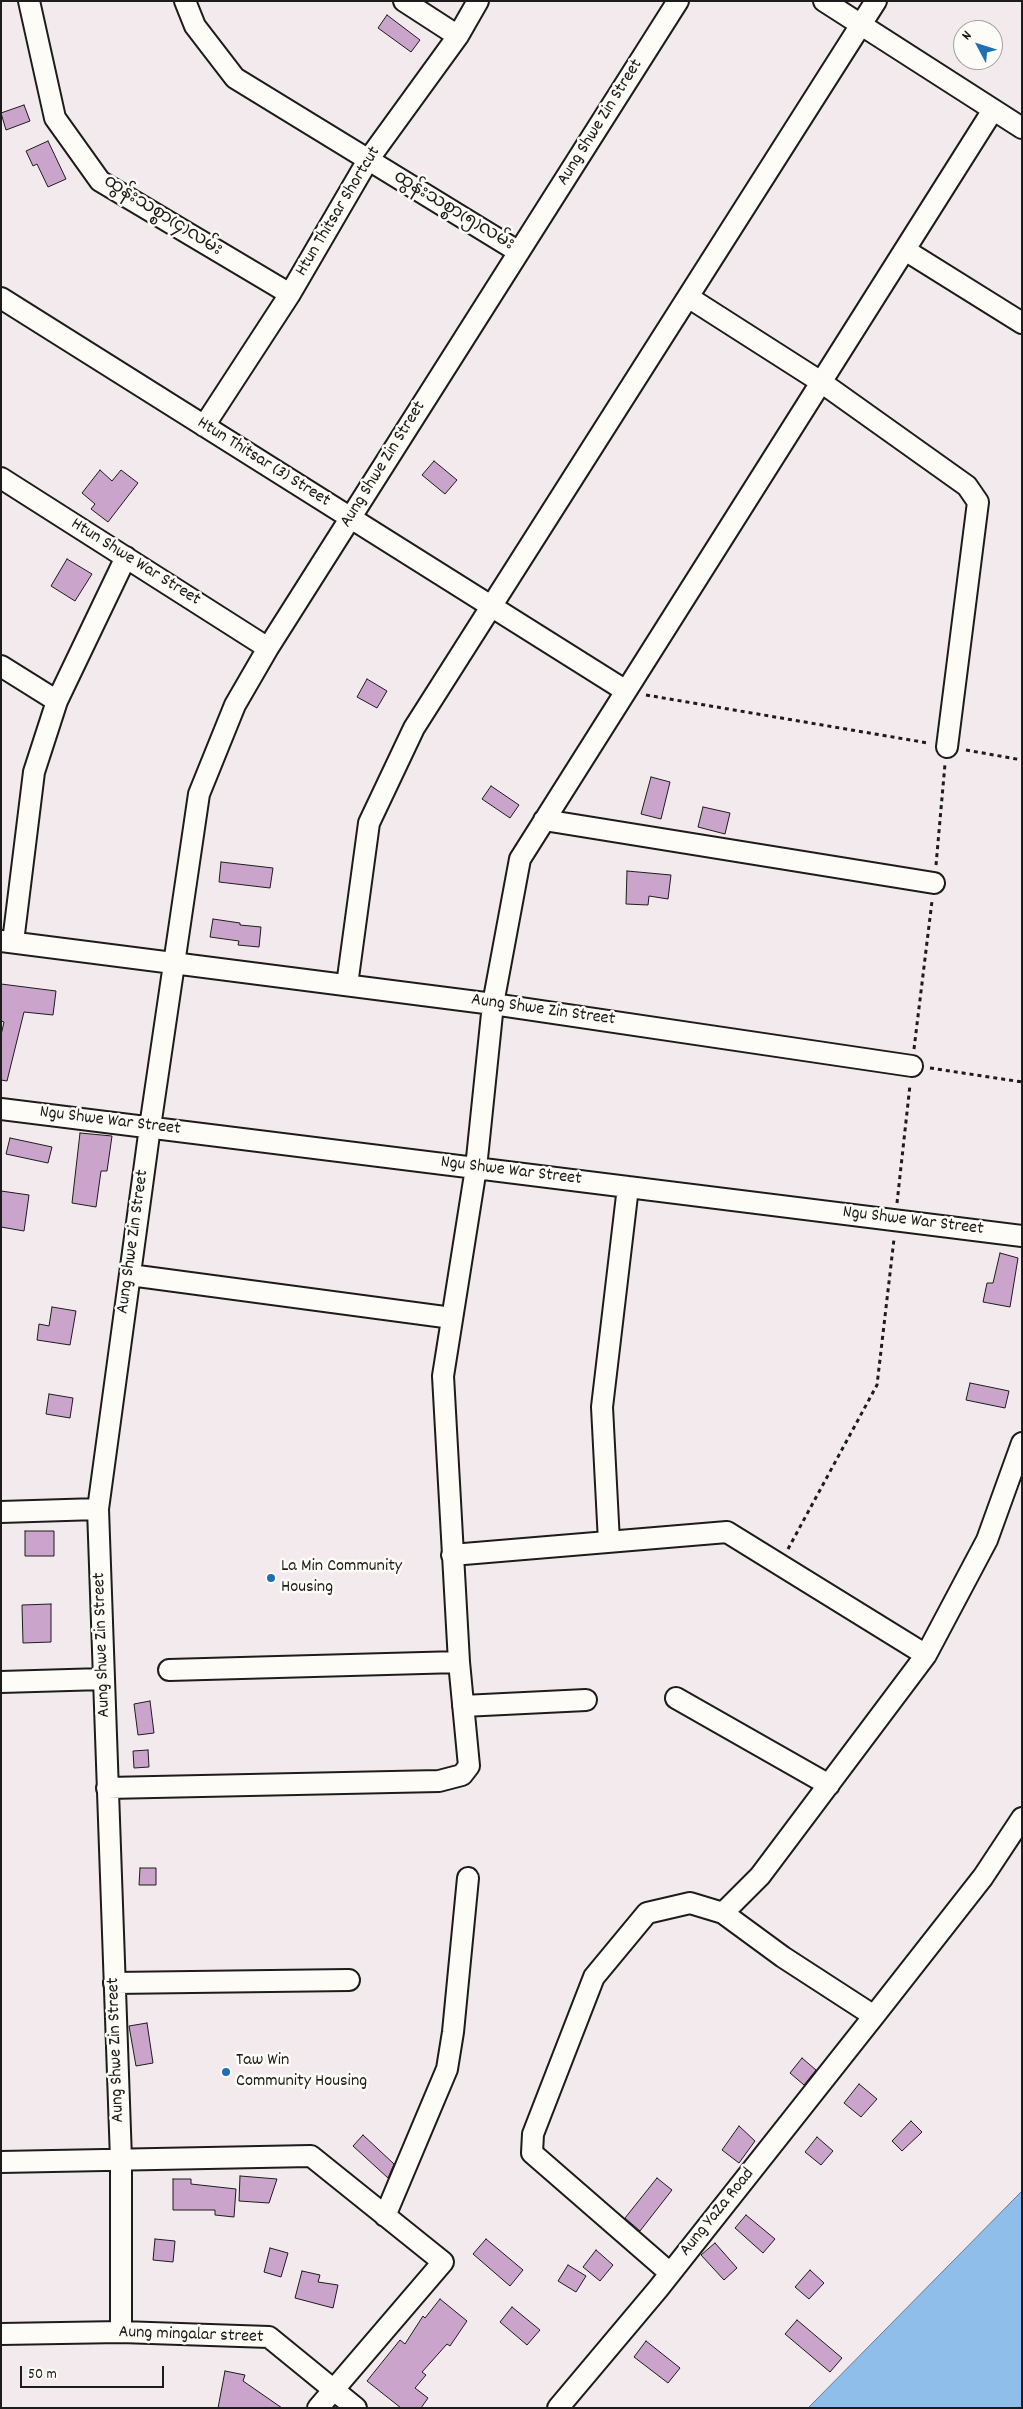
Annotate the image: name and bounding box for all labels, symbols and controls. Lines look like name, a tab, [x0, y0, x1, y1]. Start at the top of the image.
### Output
north arrow	[953, 20, 1003, 70]
text: N	[957, 27, 977, 45]
street label: Aung Shwe Zin Street	[553, 56, 649, 190]
street label: Htun Thitsar Shortcut	[292, 143, 386, 281]
street label: ထွန်းသစ္စာ(၅)လမ်း	[389, 167, 517, 257]
street label: ထွန်းသစ္စာ(၄)လမ်း	[99, 172, 225, 262]
street label: Aung Shwe Zin Street	[336, 398, 432, 532]
street label: Htun Thitsar (3) Street	[192, 413, 334, 513]
street label: Htun Shwe War Street	[66, 514, 204, 612]
street label: Aung Shwe Zin Street	[470, 990, 616, 1032]
street label: Ngu Shwe War Street	[38, 1103, 182, 1141]
street label: Ngu Shwe War Street	[439, 1153, 583, 1191]
street label: Aung Shwe Zin Street	[113, 1169, 155, 1315]
street label: Ngu Shwe War Street	[841, 1203, 985, 1241]
place label: La Min Community Housing	[281, 1557, 402, 1600]
street label: Aung Shwe Zin Street	[90, 1572, 116, 1718]
marker: La Min Community Housing	[265, 1572, 277, 1584]
street label: Aung Shwe Zin Street	[104, 1977, 130, 2123]
place label: Taw Win Community Housing	[236, 2051, 367, 2094]
marker: Taw Win Community Housing	[220, 2066, 232, 2078]
street label: Aung YaZa Road	[676, 2165, 760, 2261]
street label: Aung mingalar street	[118, 2323, 264, 2349]
scale bar	[22, 2356, 166, 2388]
text: 50 m	[28, 2364, 57, 2386]

